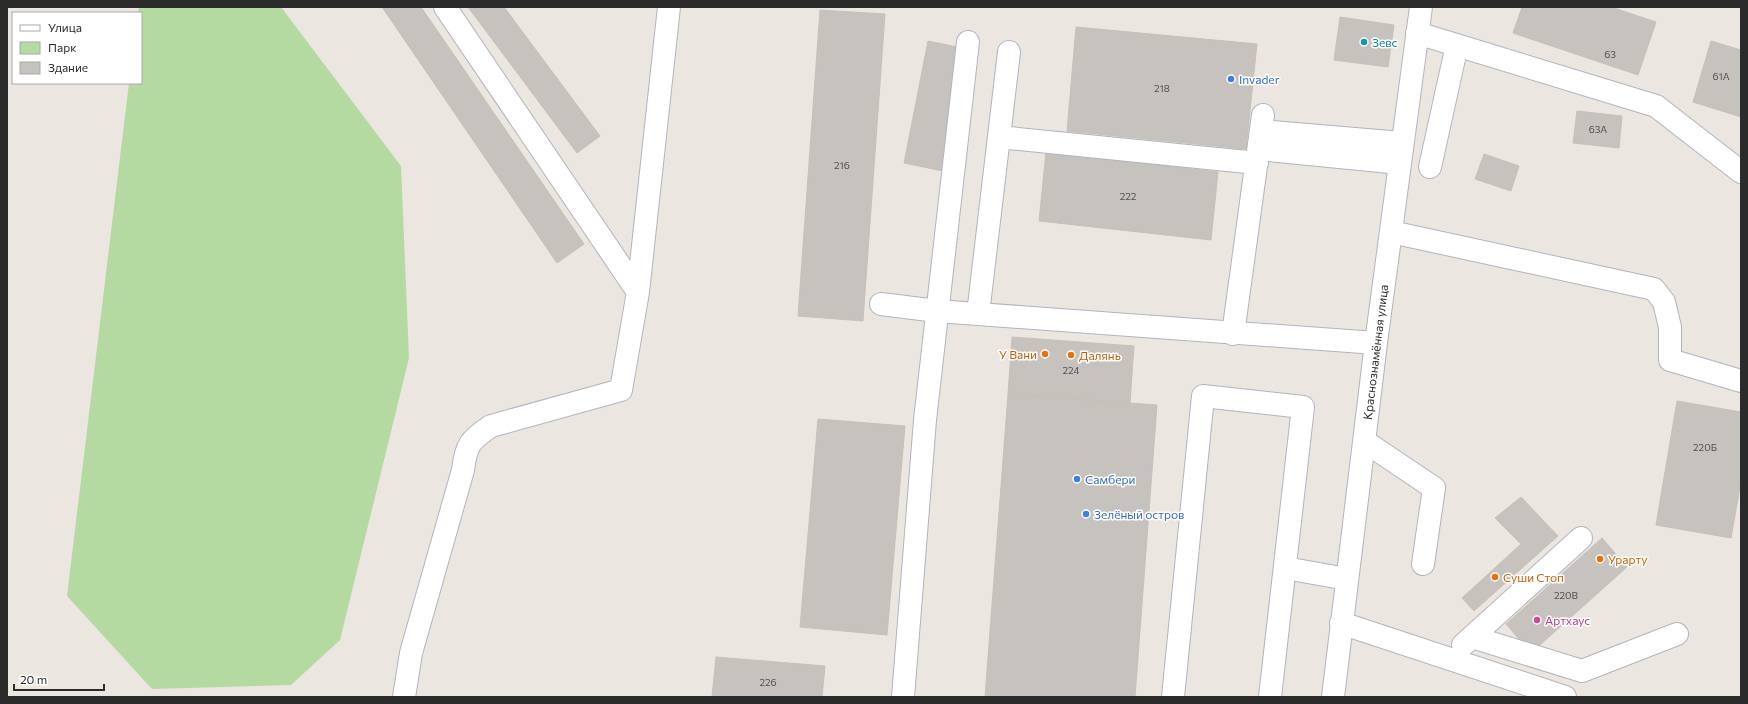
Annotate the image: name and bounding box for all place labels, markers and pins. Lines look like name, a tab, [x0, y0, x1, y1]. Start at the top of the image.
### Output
place label: Зевс	[1372, 35, 1398, 49]
marker: Зевс	[1359, 37, 1369, 47]
place label: Invader	[1239, 72, 1280, 86]
marker: Invader	[1226, 74, 1236, 84]
place label: У Вани	[999, 347, 1037, 361]
place label: Далянь	[1079, 348, 1121, 362]
marker: У Вани	[1040, 349, 1050, 359]
marker: Далянь	[1066, 350, 1076, 360]
place label: Самбери	[1085, 472, 1136, 486]
marker: Самбери	[1072, 474, 1082, 484]
place label: Зелёный остров	[1094, 507, 1184, 521]
marker: Зелёный остров	[1081, 509, 1091, 519]
place label: Урарту	[1608, 552, 1647, 566]
marker: Урарту	[1595, 554, 1605, 564]
place label: Суши Стоп	[1503, 570, 1564, 584]
marker: Суши Стоп	[1490, 572, 1500, 582]
place label: Артхаус	[1545, 613, 1590, 627]
marker: Артхаус	[1532, 615, 1542, 625]

